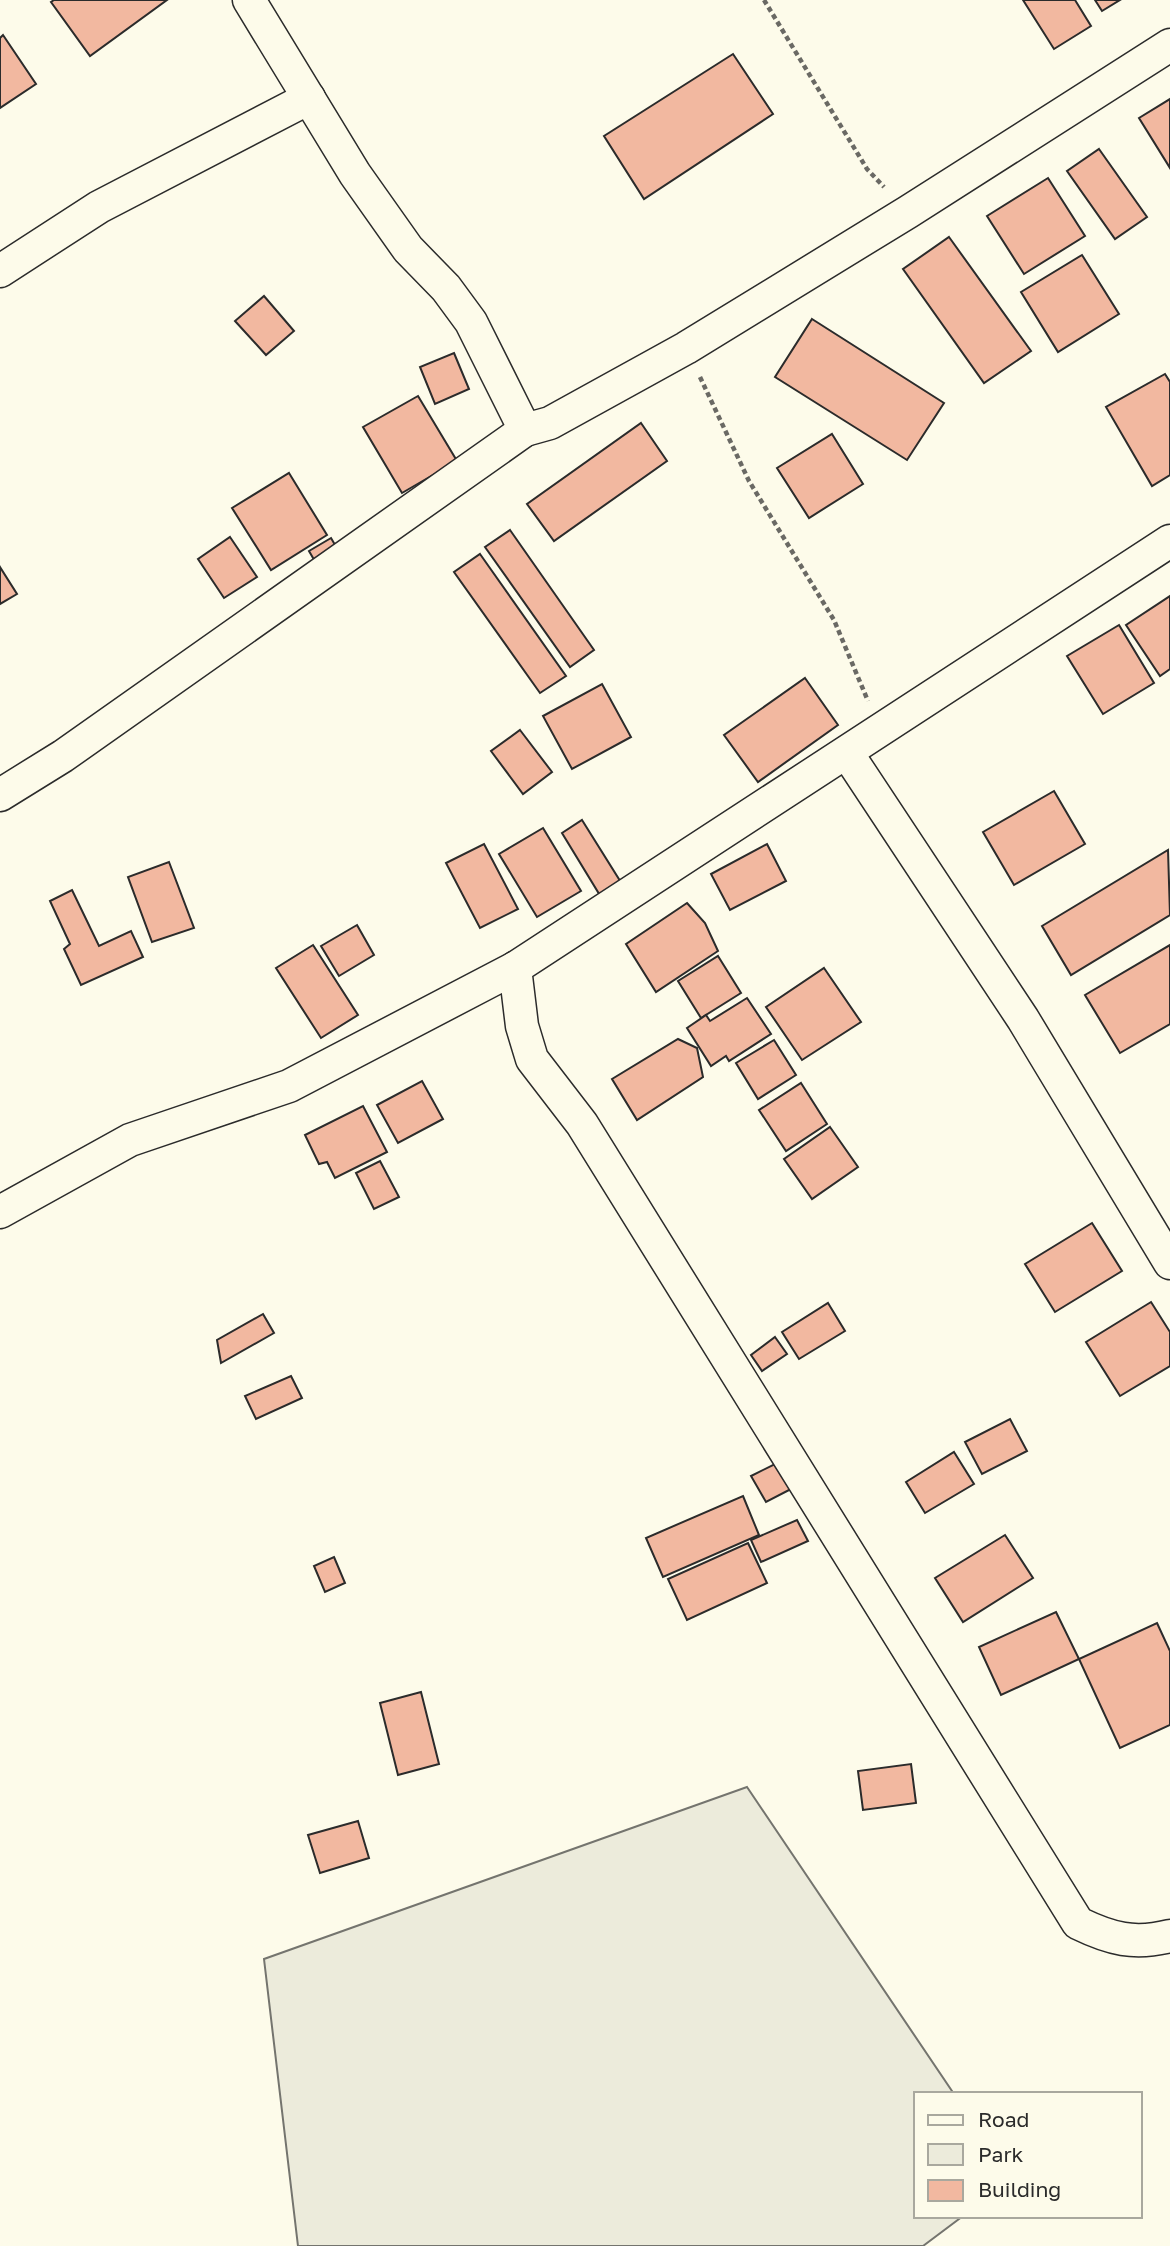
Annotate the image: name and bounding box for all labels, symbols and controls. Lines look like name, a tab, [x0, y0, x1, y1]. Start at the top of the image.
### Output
legend	[914, 2092, 1142, 2218]
text: Road	[978, 2106, 1029, 2132]
text: Park	[978, 2141, 1024, 2167]
text: Building	[978, 2176, 1061, 2202]

